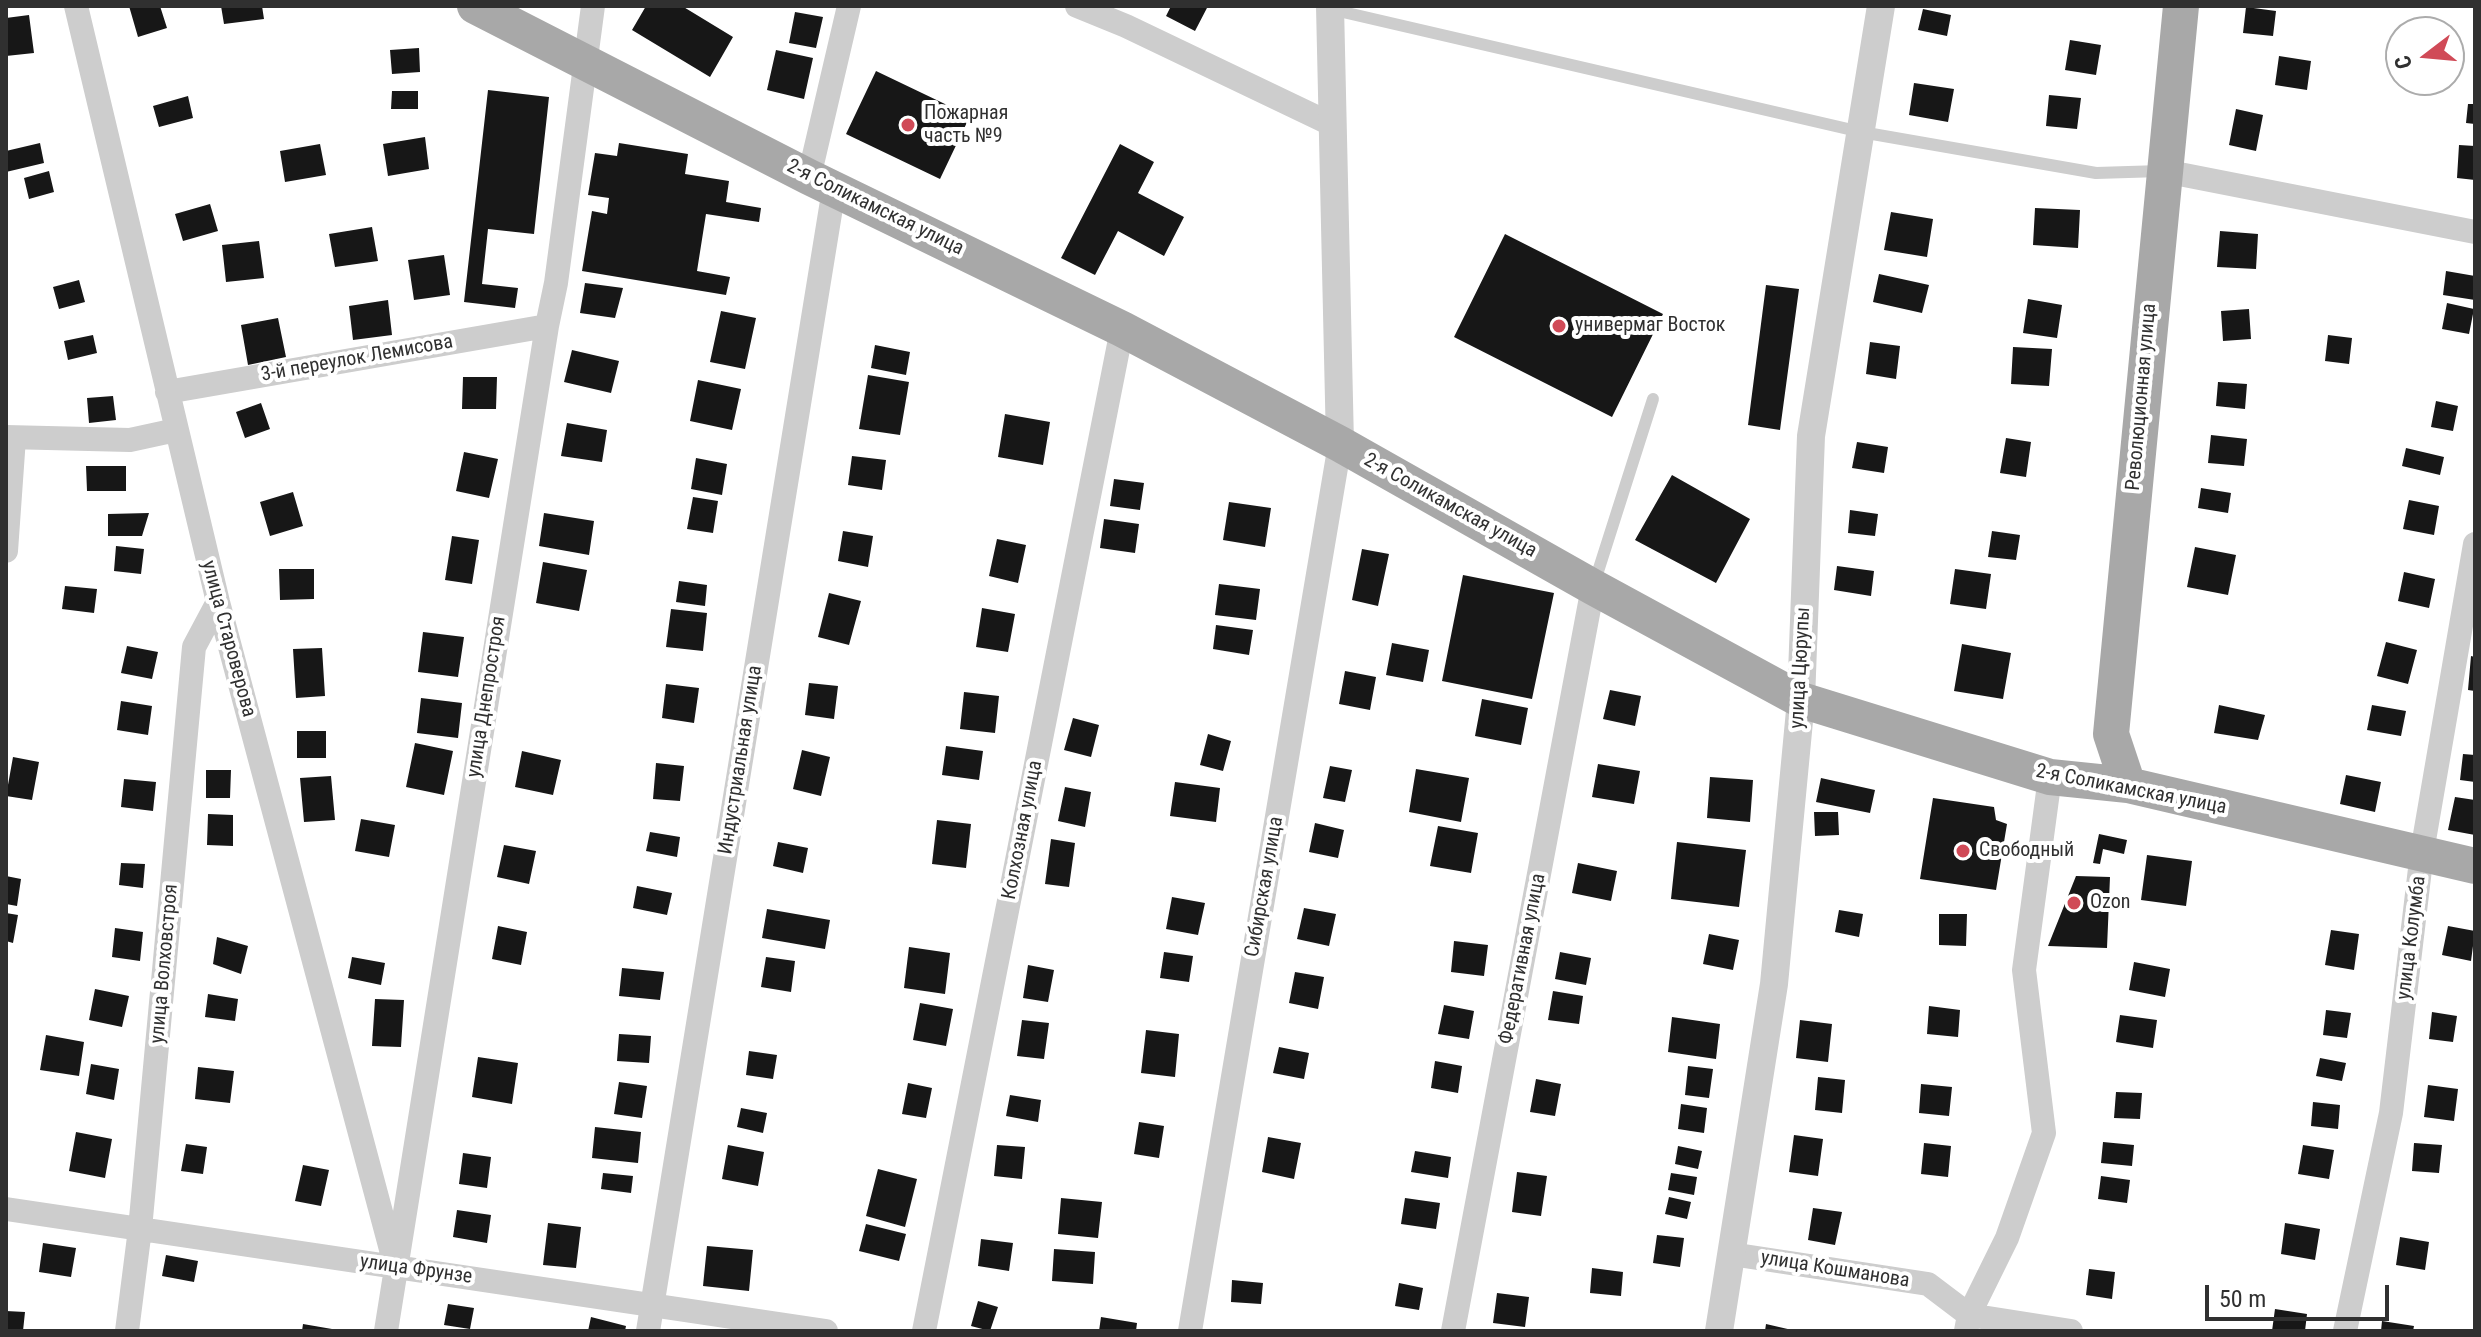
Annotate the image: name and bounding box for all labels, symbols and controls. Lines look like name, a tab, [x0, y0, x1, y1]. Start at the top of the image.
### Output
north arrow	[2385, 16, 2465, 96]
text: С	[2390, 53, 2417, 72]
place label: Пожарная часть №9	[924, 102, 1008, 149]
marker: Пожарная часть №9	[899, 116, 917, 134]
street label: 2-я Соликамская улица	[783, 155, 967, 261]
street label: Революционная улица	[2122, 302, 2162, 492]
place label: универмаг Восток	[1575, 314, 1725, 338]
marker: универмаг Восток	[1550, 317, 1568, 335]
street label: 3-й переулок Лемисова	[259, 330, 455, 388]
street label: 2-я Соликамская улица	[1359, 449, 1541, 563]
street label: улица Староверова	[196, 558, 260, 720]
street label: улица Цюрупы	[1786, 607, 1816, 729]
street label: улица Днепростроя	[462, 615, 512, 779]
street label: Индустриальная улица	[714, 664, 768, 856]
street label: Колхозная улица	[998, 759, 1048, 901]
street label: 2-я Соликамская улица	[2034, 760, 2228, 820]
street label: Сибирская улица	[1241, 815, 1289, 959]
place label: Свободный	[1979, 839, 2074, 863]
marker: Свободный	[1954, 842, 1972, 860]
street label: Федеративная улица	[1495, 872, 1551, 1046]
street label: улица Колумба	[2393, 875, 2431, 1001]
street label: улица Волховстроя	[146, 883, 184, 1045]
place label: Ozon	[2090, 891, 2130, 915]
marker: Ozon	[2065, 894, 2083, 912]
street label: улица Кошманова	[1759, 1246, 1911, 1294]
street label: улица Фрунзе	[358, 1250, 474, 1290]
scale bar	[2209, 1269, 2393, 1319]
text: 50 m	[2219, 1285, 2266, 1313]

